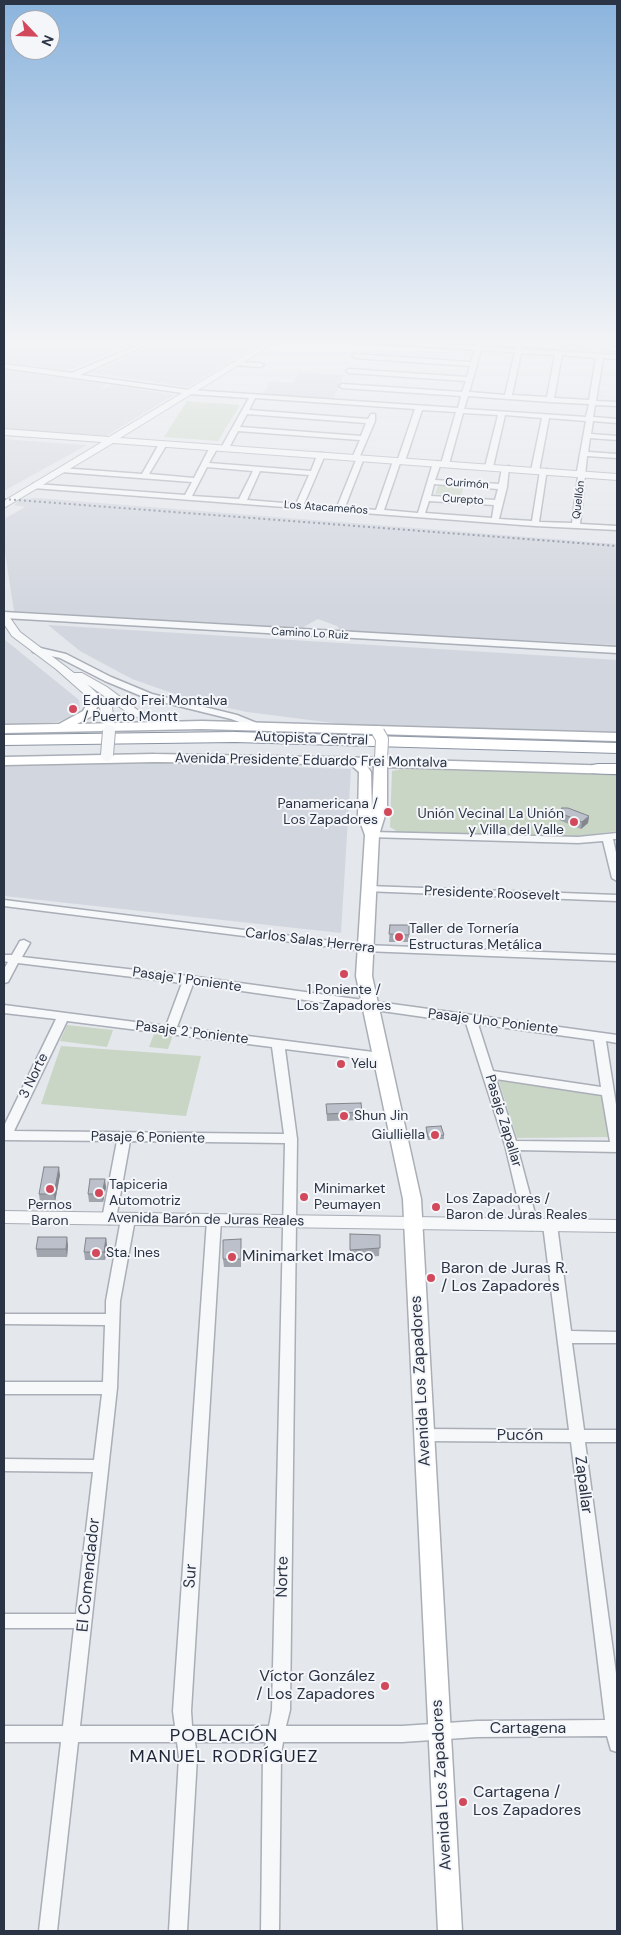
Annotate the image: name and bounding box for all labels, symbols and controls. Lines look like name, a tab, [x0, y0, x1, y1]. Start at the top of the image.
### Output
north arrow	[10, 10, 60, 60]
text: N	[37, 32, 58, 49]
street label: Curimón	[445, 476, 489, 492]
street label: Quellón	[570, 480, 588, 520]
street label: Curepto	[442, 492, 484, 508]
street label: Los Atacameños	[283, 498, 369, 518]
street label: Camino Lo Ruiz	[271, 625, 349, 643]
place label: Eduardo Frei Montalva / Puerto Montt	[83, 693, 227, 726]
marker: Eduardo Frei Montalva / Puerto Montt	[67, 703, 79, 715]
street label: Autopista Central	[254, 729, 368, 749]
street label: Avenida Presidente Eduardo Frei Montalva	[175, 750, 447, 772]
place label: Panamericana / Los Zapadores	[277, 796, 378, 829]
marker: Panamericana / Los Zapadores	[382, 806, 394, 818]
place label: Unión Vecinal La Unión y Villa del Valle	[417, 806, 564, 839]
marker: Unión Vecinal La Unión y Villa del Valle	[568, 816, 580, 828]
street label: Presidente Roosevelt	[424, 883, 560, 905]
place label: Taller de Tornería Estructuras Metálica	[409, 921, 542, 954]
street label: Carlos Salas Herrera	[244, 925, 376, 957]
marker: Taller de Tornería Estructuras Metálica	[393, 931, 405, 943]
street label: Pasaje 1 Poniente	[131, 964, 243, 996]
marker: 1 Poniente / Los Zapadores	[338, 968, 350, 980]
place label: 1 Poniente / Los Zapadores	[297, 982, 391, 1014]
street label: Pasaje Uno Poniente	[427, 1006, 559, 1038]
street label: Pasaje 2 Poniente	[135, 1018, 249, 1048]
street label: 3 Norte	[16, 1051, 52, 1101]
place label: Yelu	[351, 1056, 377, 1072]
marker: Yelu	[335, 1058, 347, 1070]
street label: Pasaje Zapallar	[481, 1073, 525, 1169]
place label: Shun Jin	[354, 1108, 408, 1124]
marker: Shun Jin	[338, 1110, 350, 1122]
place label: Giulliella	[372, 1127, 425, 1143]
street label: Pasaje 6 Poniente	[91, 1129, 205, 1147]
marker: Giulliella	[429, 1129, 441, 1141]
place label: Tapiceria Automotriz	[109, 1177, 181, 1210]
place label: Minimarket Peumayen	[314, 1181, 386, 1214]
marker: Pernos Baron	[44, 1183, 56, 1195]
marker: Tapiceria Automotriz	[93, 1187, 105, 1199]
marker: Minimarket Peumayen	[298, 1191, 310, 1203]
place label: Los Zapadores / Baron de Juras Reales	[446, 1191, 588, 1224]
place label: Pernos Baron	[28, 1197, 72, 1230]
marker: Los Zapadores / Baron de Juras Reales	[430, 1201, 442, 1213]
street label: Avenida Barón de Juras Reales	[108, 1210, 304, 1230]
place label: Sta. Ines	[106, 1245, 160, 1261]
marker: Sta. Ines	[90, 1247, 102, 1259]
place label: Minimarket Imaco	[242, 1247, 373, 1267]
marker: Minimarket Imaco	[226, 1251, 238, 1263]
place label: Baron de Juras R. / Los Zapadores	[441, 1259, 568, 1297]
marker: Baron de Juras R. / Los Zapadores	[425, 1272, 437, 1284]
street label: Avenida Los Zapadores	[407, 1295, 435, 1467]
street label: Pucón	[497, 1426, 543, 1446]
street label: Zapallar	[570, 1455, 596, 1515]
street label: El Comendador	[73, 1517, 105, 1633]
street label: Norte	[273, 1556, 293, 1598]
street label: Sur	[181, 1563, 201, 1589]
place label: Víctor González / Los Zapadores	[256, 1667, 375, 1705]
marker: Víctor González / Los Zapadores	[379, 1680, 391, 1692]
street label: Avenida Los Zapadores	[428, 1699, 456, 1871]
street label: Cartagena	[490, 1719, 566, 1739]
district label: POBLACIÓN MANUEL RODRÍGUEZ	[127, 1725, 321, 1768]
place label: Cartagena / Los Zapadores	[473, 1783, 581, 1821]
marker: Cartagena / Los Zapadores	[457, 1796, 469, 1808]

